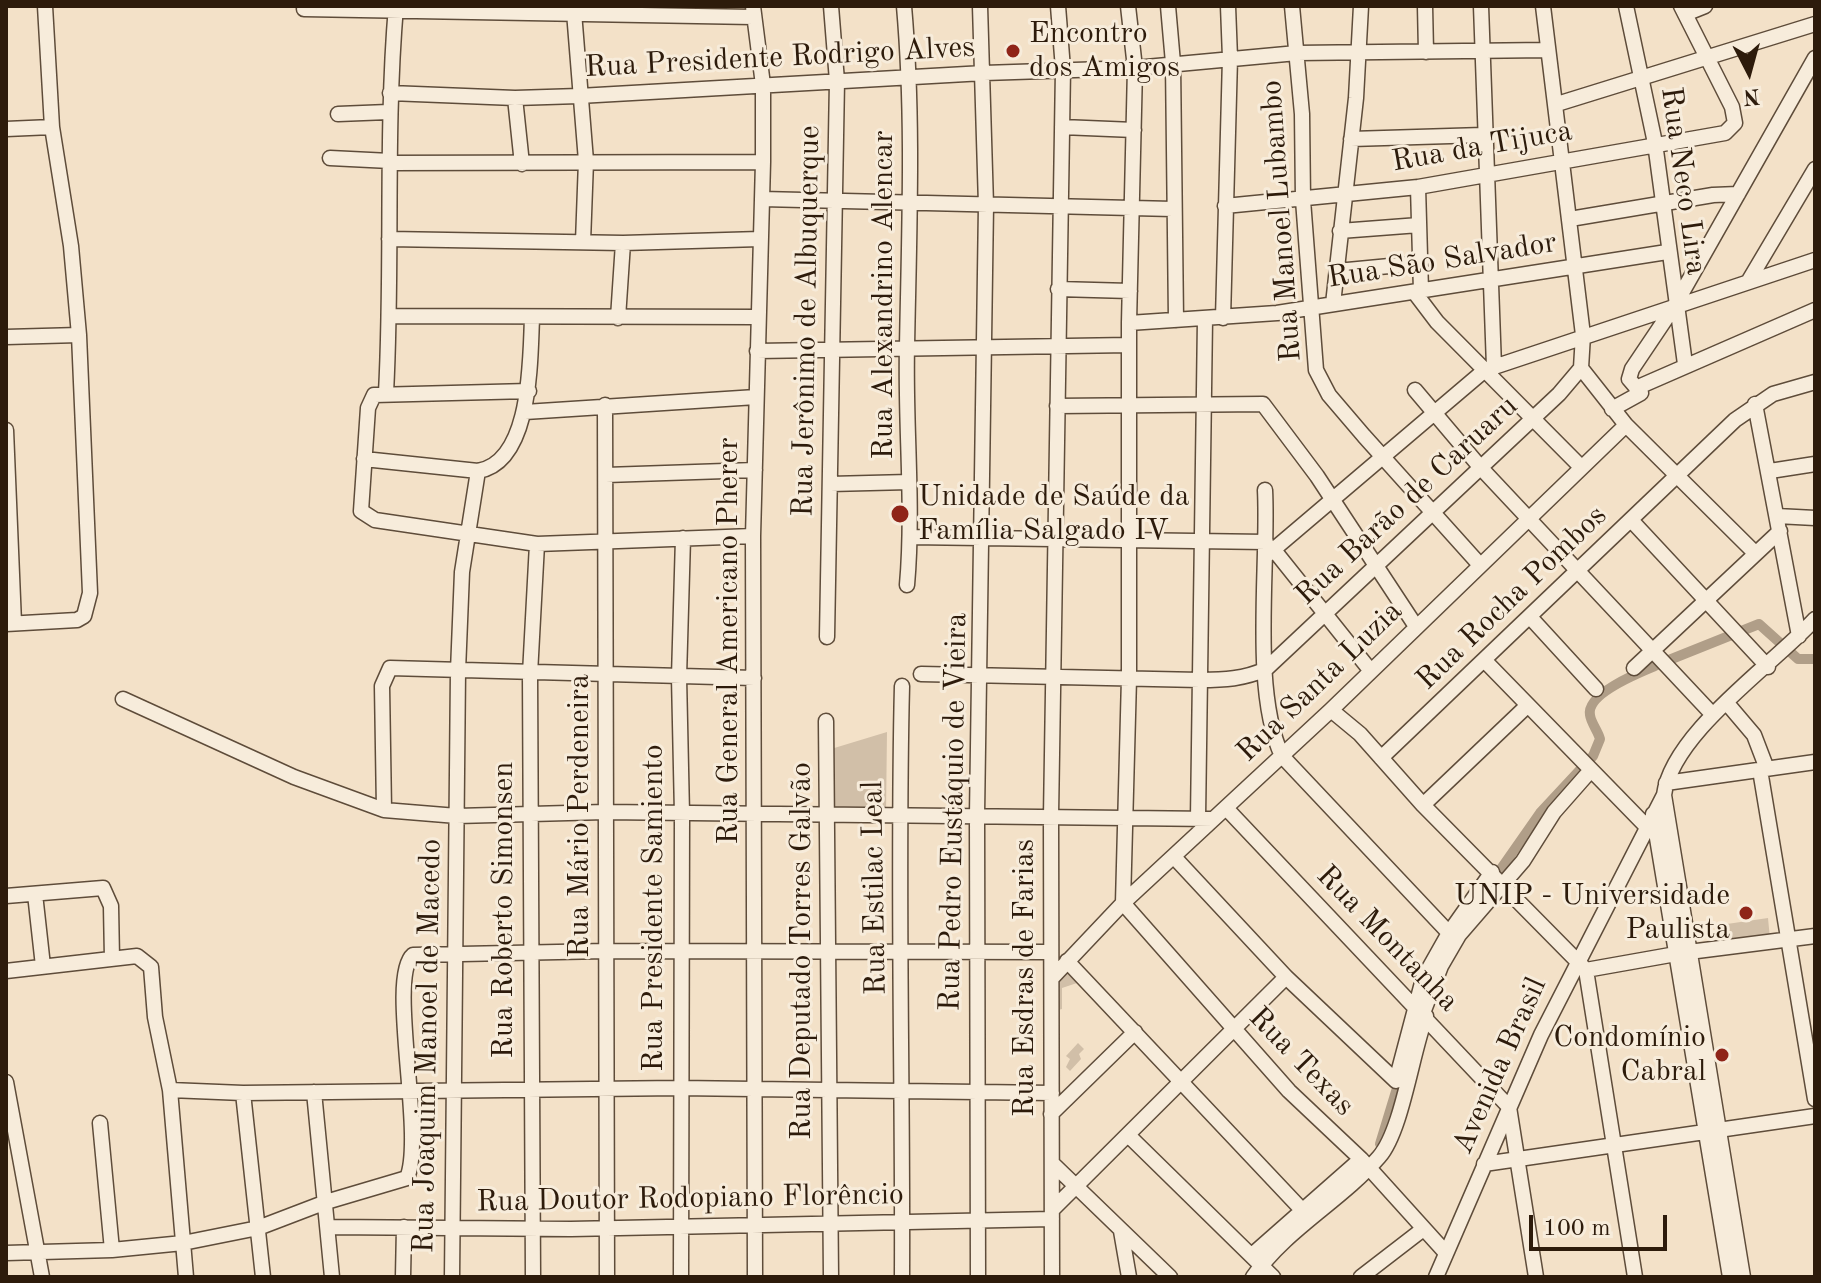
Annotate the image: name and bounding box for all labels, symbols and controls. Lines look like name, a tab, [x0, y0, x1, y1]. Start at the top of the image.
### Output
place label: Encontro dos Amigos	[1029, 16, 1180, 86]
street label: Rua Presidente Rodrigo Alves	[584, 30, 976, 86]
north arrow	[1709, 32, 1789, 112]
marker: Encontro dos Amigos	[1004, 42, 1022, 60]
street label: Rua Manoel Lubambo	[1254, 79, 1310, 363]
text: N	[1742, 84, 1761, 108]
street label: Rua Neco Lira	[1652, 85, 1714, 277]
street label: Rua da Tijuca	[1389, 113, 1575, 181]
street label: Rua Jerônimo de Albuquerque	[786, 125, 828, 517]
street label: Rua Alexandrino Alencar	[866, 131, 902, 459]
street label: Rua São Salvador	[1325, 225, 1559, 297]
street label: Rua Barão de Caruaru	[1288, 389, 1526, 613]
street label: Rua General Americano Pherer	[711, 438, 747, 844]
place label: Unidade de Saúde da Família Salgado IV	[918, 479, 1190, 550]
street label: Rua Rocha Pombos	[1409, 498, 1615, 698]
marker: Unidade de Saúde da Família Salgado IV	[889, 503, 911, 525]
street label: Rua Santa Luzia	[1230, 594, 1410, 770]
street label: Rua Pedro Eustáquio de Vieira	[933, 612, 975, 1012]
street label: Rua Mário Perdeneira	[562, 674, 598, 958]
street label: Rua Presidente Samiento	[636, 744, 672, 1072]
street label: Rua Roberto Simonsen	[486, 762, 522, 1058]
street label: Rua Deputado Torres Galvão	[784, 762, 820, 1140]
street label: Rua Estilac Leal	[855, 781, 895, 995]
street label: Rua Joaquim Manoel de Macedo	[406, 838, 450, 1254]
street label: Rua Esdras de Farias	[1007, 839, 1043, 1117]
street label: Rua Montanha	[1308, 858, 1466, 1020]
place label: UNIP - Universidade Paulista	[1454, 878, 1730, 948]
marker: UNIP - Universidade Paulista	[1737, 904, 1755, 922]
street label: Avenida Brasil	[1445, 972, 1555, 1160]
street label: Rua Texas	[1240, 1000, 1362, 1124]
place label: Condomínio Cabral	[1553, 1020, 1706, 1090]
marker: Condomínio Cabral	[1713, 1046, 1731, 1064]
street label: Rua Doutor Rodopiano Florêncio	[476, 1177, 904, 1221]
scale bar	[1533, 1199, 1671, 1249]
text: 100 m	[1543, 1217, 1611, 1241]

